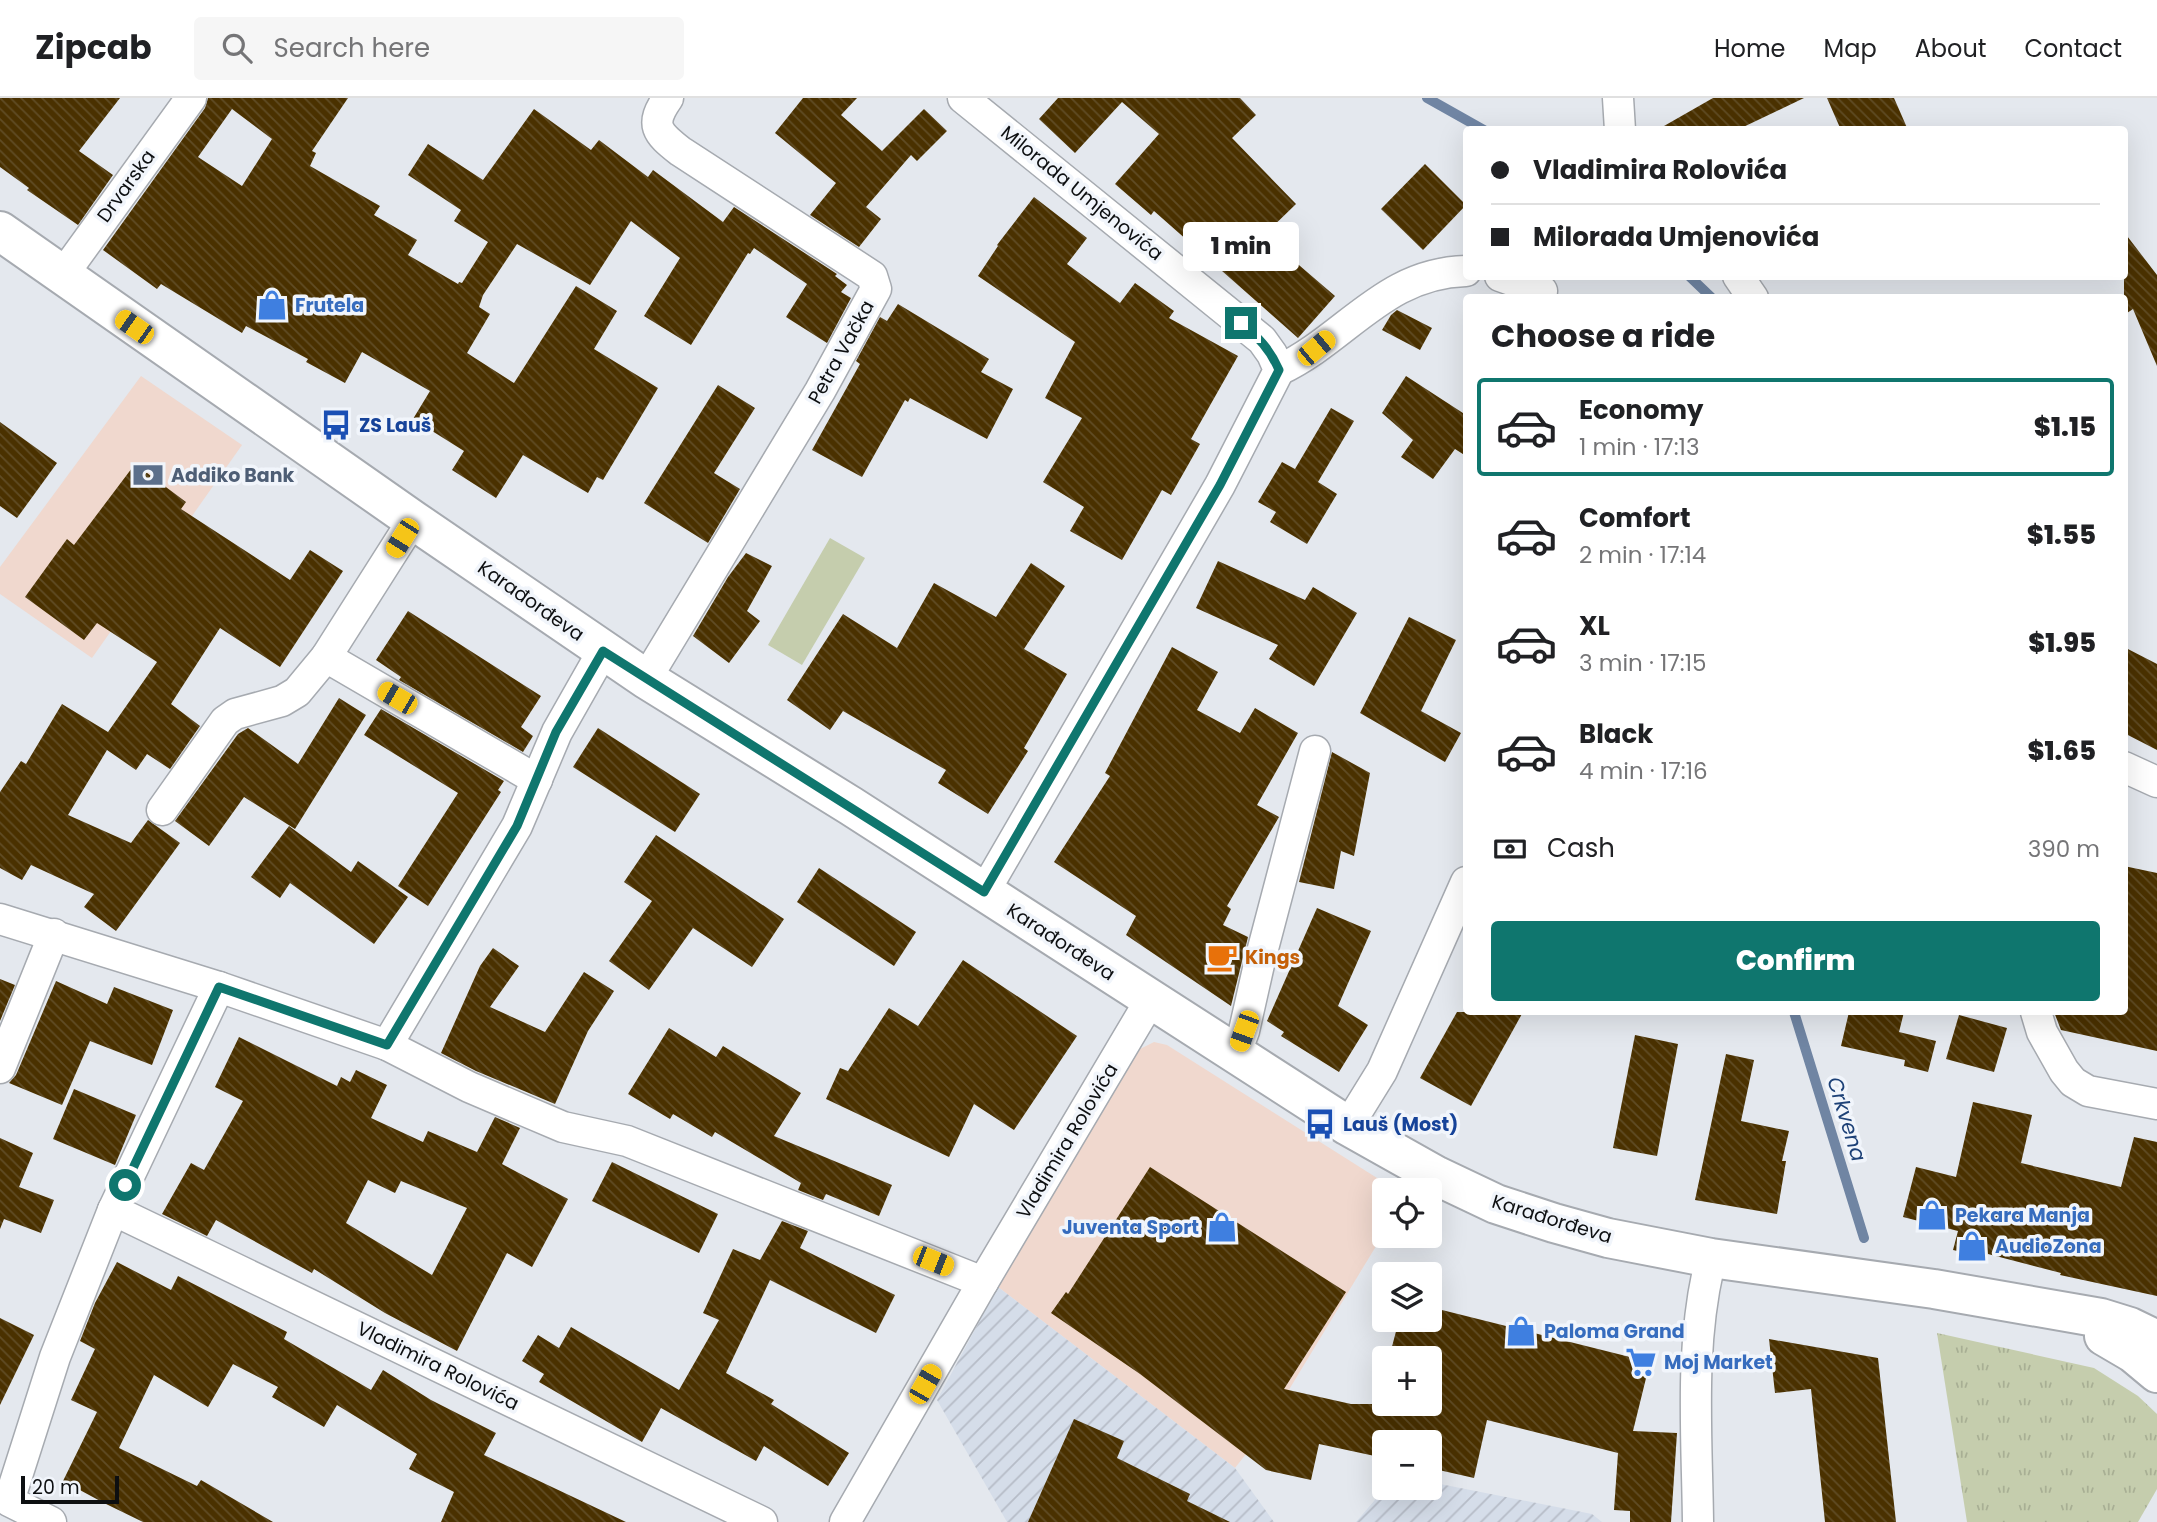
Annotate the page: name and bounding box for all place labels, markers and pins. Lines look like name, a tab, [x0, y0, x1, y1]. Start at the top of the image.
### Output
shop icon: Frutela	[255, 288, 289, 322]
place label: Frutela	[295, 292, 364, 319]
bus stop icon: ZS Lauš	[319, 408, 353, 442]
place label: ZS Lauš	[359, 412, 431, 439]
bank icon: Addiko Bank	[131, 458, 165, 492]
place label: Addiko Bank	[171, 462, 295, 489]
cafe icon: Kings	[1205, 940, 1239, 974]
place label: Kings	[1245, 944, 1300, 971]
bus stop icon: Lauš (Most)	[1303, 1107, 1337, 1141]
place label: Lauš (Most)	[1343, 1111, 1458, 1138]
shop icon: Pekara Manja	[1915, 1198, 1949, 1232]
place label: Pekara Manja	[1955, 1202, 2090, 1229]
shop icon: Juventa Sport	[1205, 1210, 1239, 1244]
place label: Juventa Sport	[1062, 1214, 1199, 1241]
shop icon: AudioZona	[1955, 1229, 1989, 1263]
place label: AudioZona	[1995, 1233, 2102, 1260]
shop icon: Paloma Grand	[1504, 1314, 1538, 1348]
place label: Paloma Grand	[1544, 1318, 1685, 1345]
supermarket icon: Moj Market	[1624, 1345, 1658, 1379]
place label: Moj Market	[1664, 1349, 1773, 1376]

